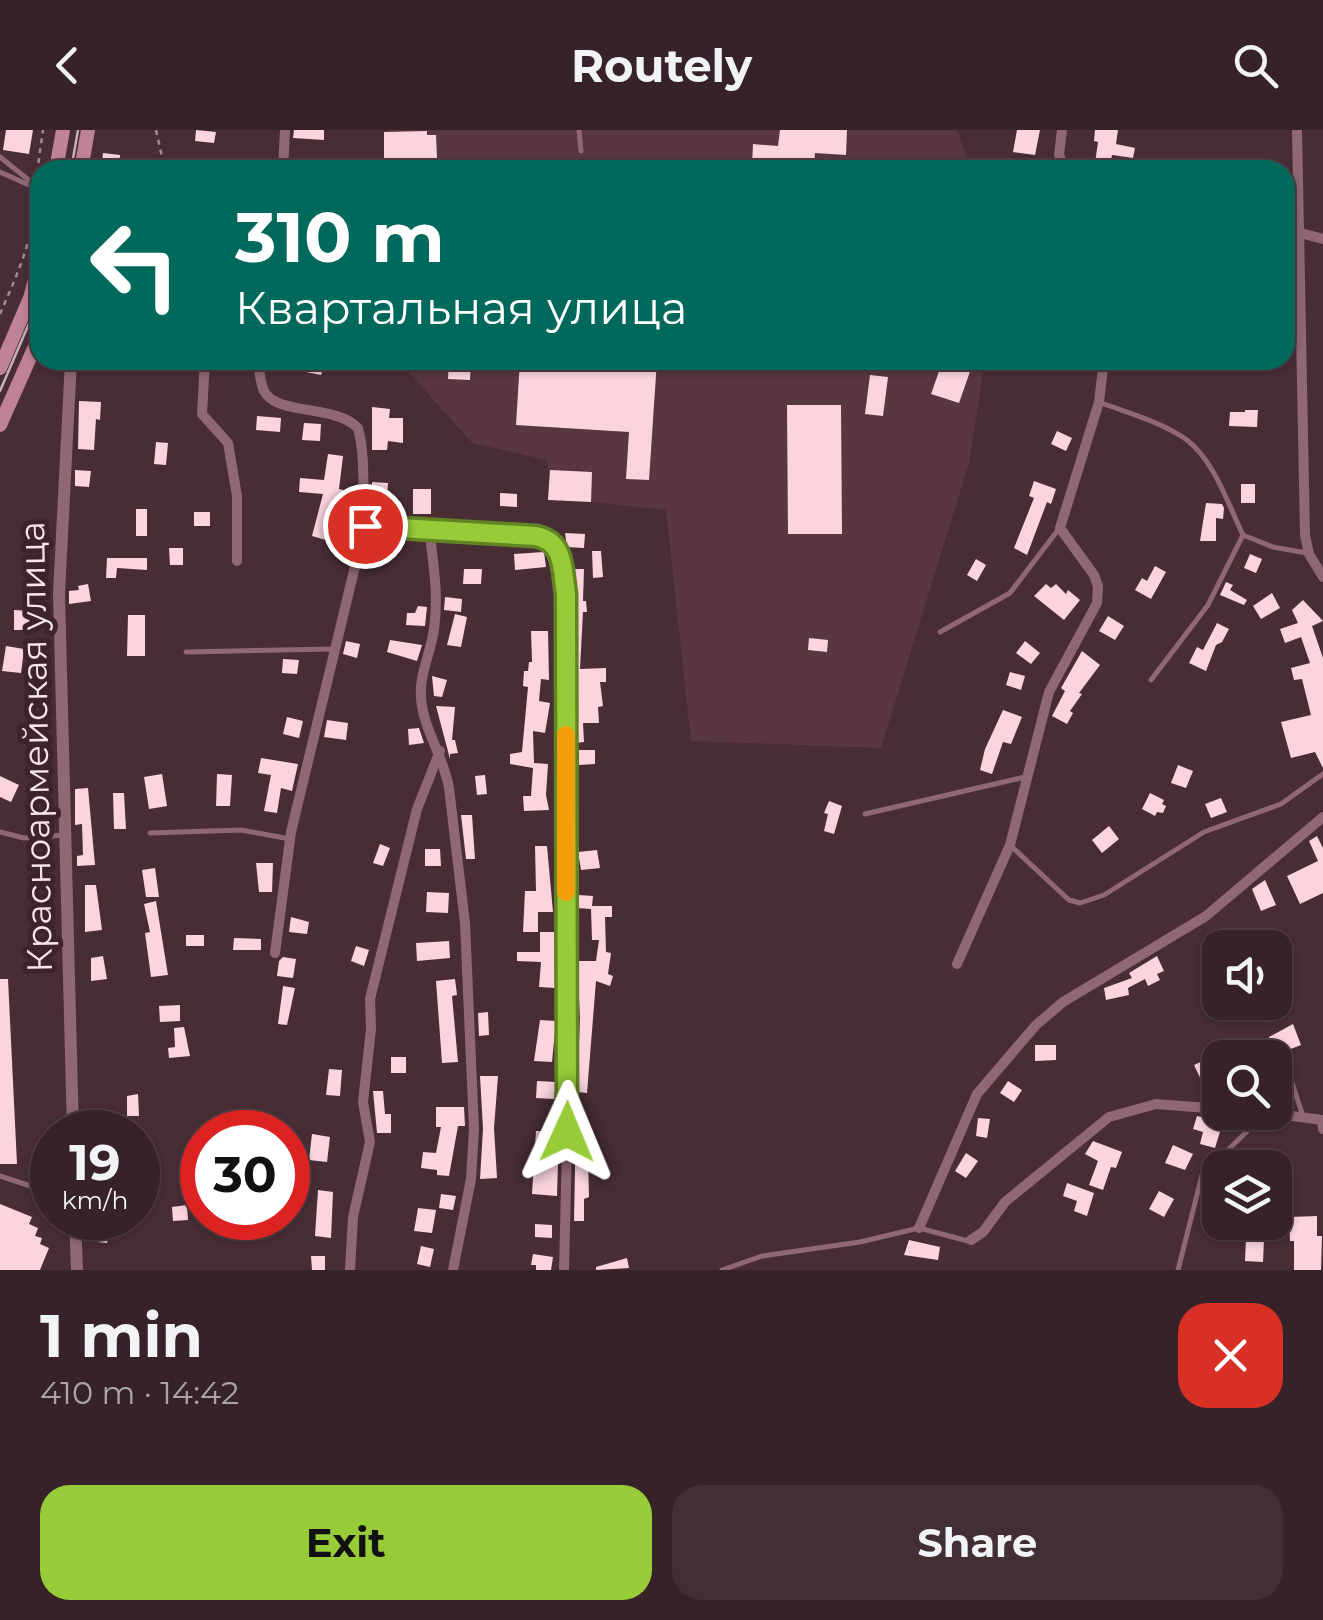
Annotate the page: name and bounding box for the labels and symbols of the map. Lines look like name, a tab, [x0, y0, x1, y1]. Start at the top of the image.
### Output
pin	[323, 484, 408, 569]
street label: Красноармейская улица	[10, 521, 61, 973]
position arrow	[515, 1080, 619, 1184]
speed limit sign: 30	[180, 1110, 310, 1240]

